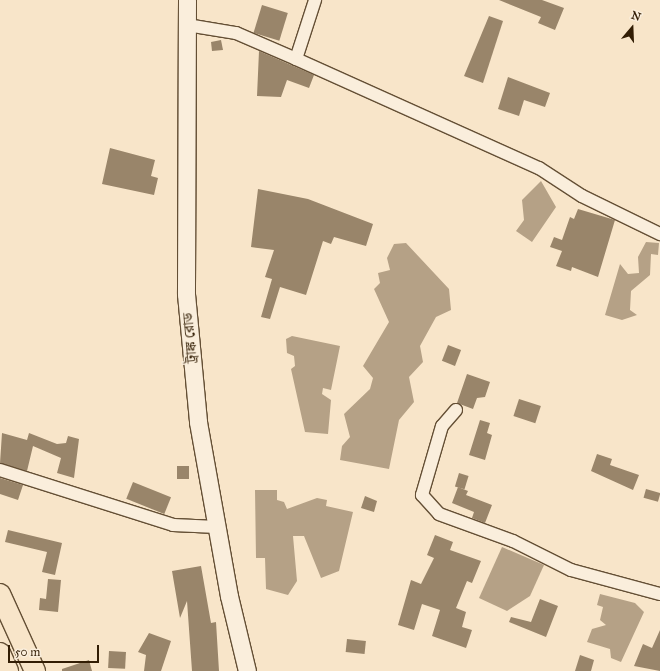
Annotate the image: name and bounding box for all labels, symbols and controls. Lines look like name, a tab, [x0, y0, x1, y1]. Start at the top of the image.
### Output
north arrow	[612, 8, 652, 48]
text: N	[630, 9, 643, 24]
street label: ট্রাঙ্ক রোড	[179, 312, 201, 364]
scale bar	[10, 637, 101, 663]
text: 50 m	[15, 645, 40, 659]

